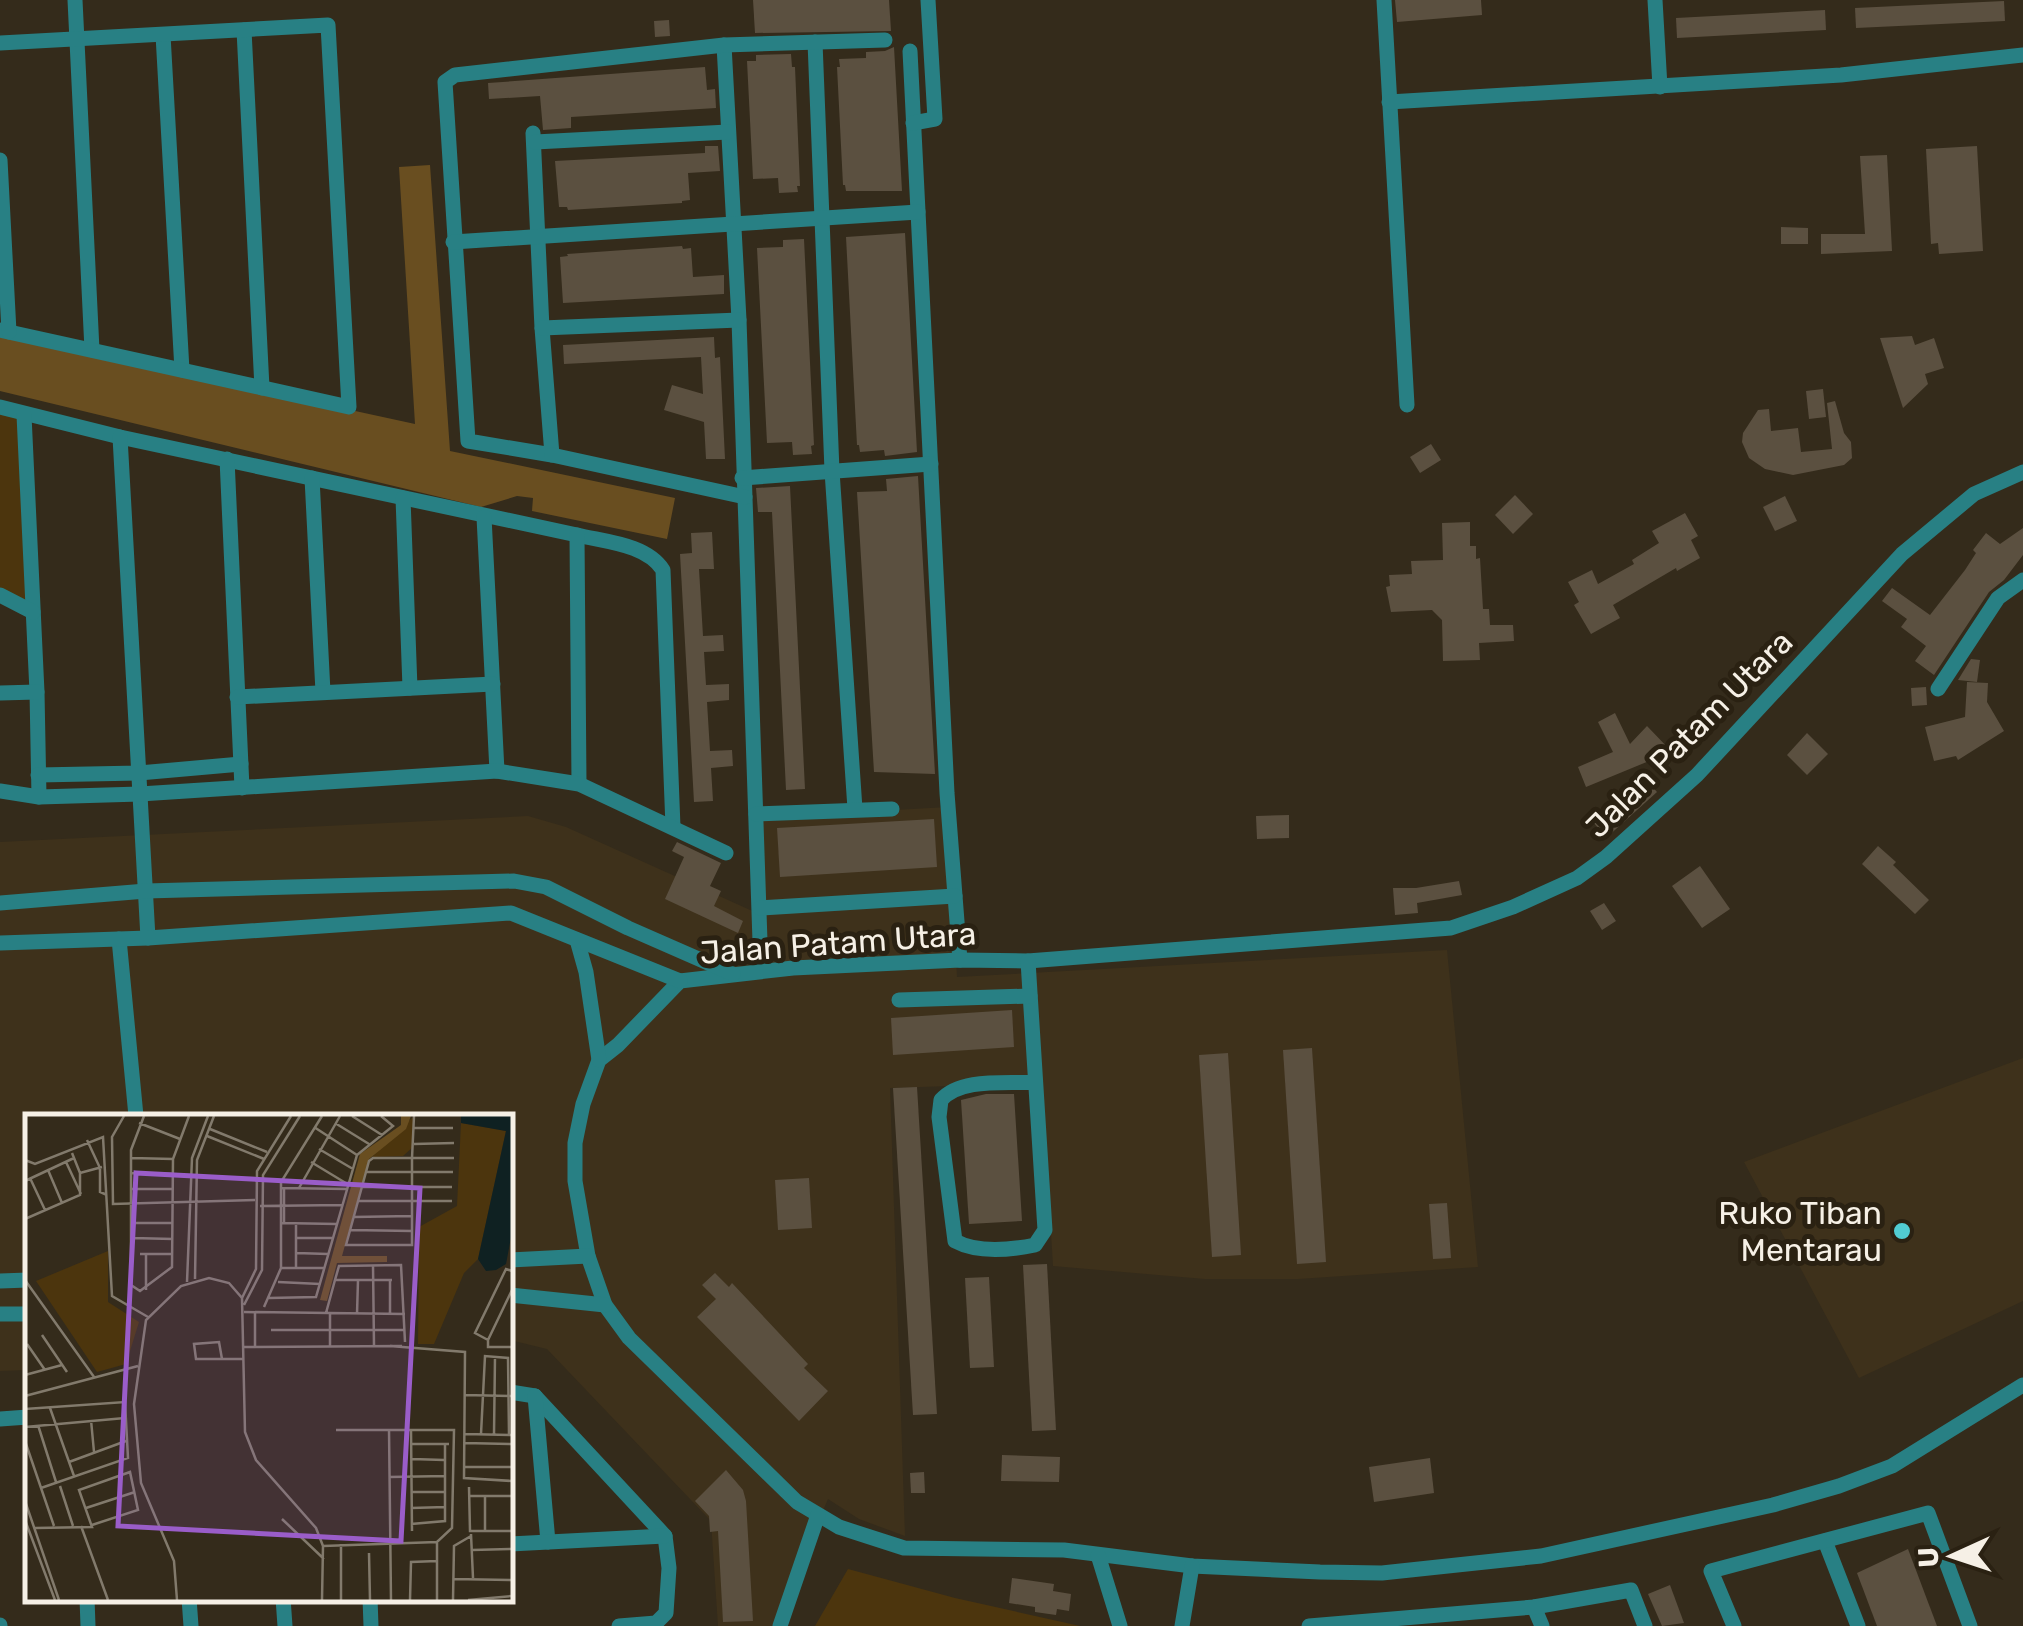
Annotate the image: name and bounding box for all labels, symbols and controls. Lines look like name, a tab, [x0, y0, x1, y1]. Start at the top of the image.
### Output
street label: Jalan Patam Utara	[1578, 623, 1800, 845]
street label: Jalan Patam Utara	[699, 914, 977, 972]
inset map	[25, 1114, 512, 1601]
place label: Ruko Tiban Mentarau	[1718, 1194, 1882, 1269]
marker: Ruko Tiban Mentarau	[1891, 1220, 1913, 1242]
north arrow	[1903, 1506, 2003, 1606]
text: U	[1912, 1546, 1946, 1568]

